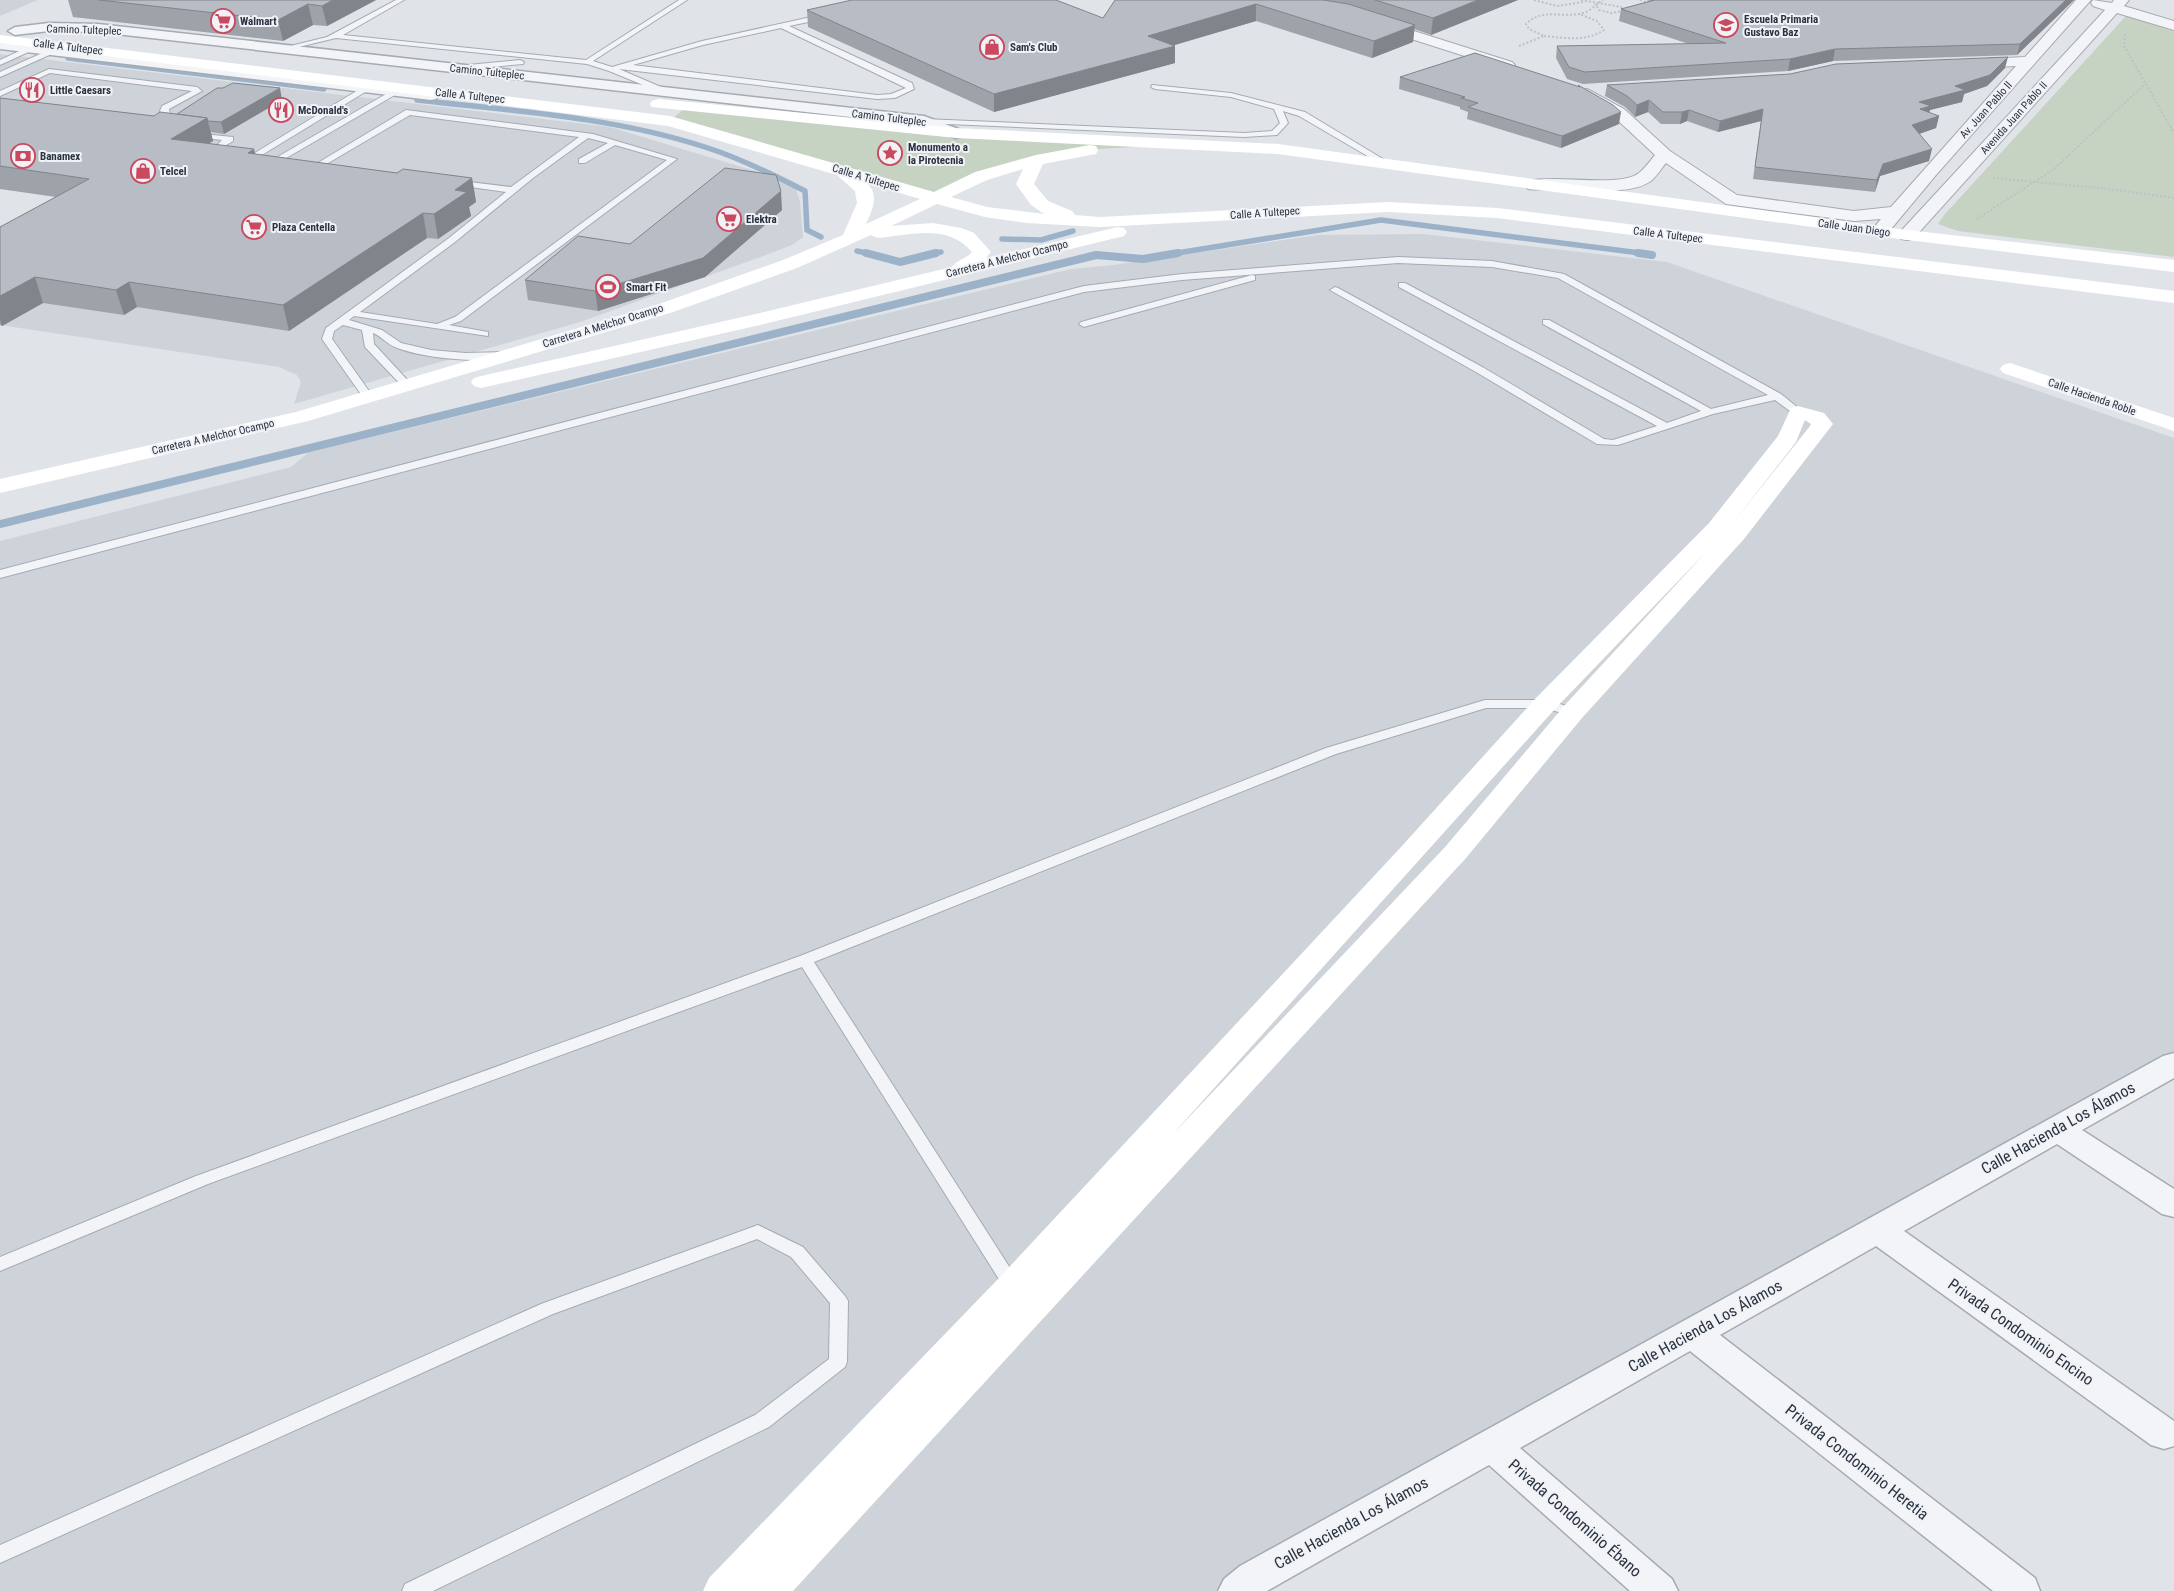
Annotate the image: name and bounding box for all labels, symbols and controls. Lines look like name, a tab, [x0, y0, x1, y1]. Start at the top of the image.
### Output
supermarket icon: Walmart	[210, 8, 236, 34]
school or university icon: Escuela Primaria Gustavo Baz	[1713, 12, 1739, 38]
place label: Escuela Primaria Gustavo Baz	[1744, 13, 1818, 39]
place label: Walmart	[240, 15, 277, 28]
street label: Camino Tulteplec	[46, 22, 122, 38]
shop icon: Sam's Club	[979, 34, 1005, 60]
street label: Calle A Tultepec	[32, 36, 104, 58]
place label: Sam's Club	[1010, 41, 1058, 54]
street label: Camino Tulteplec	[449, 62, 525, 82]
restaurant icon: Little Caesars	[19, 77, 45, 103]
street label: Av. Juan Pablo ll	[1957, 79, 2015, 141]
street label: Avenida Juan Pablo II	[1978, 79, 2050, 157]
place label: Little Caesars	[50, 84, 111, 97]
street label: Calle A Tultepec	[434, 86, 506, 106]
restaurant icon: McDonald's	[268, 97, 294, 123]
place label: McDonald's	[298, 104, 348, 117]
street label: Camino Tulteplec	[851, 107, 927, 129]
place icon: Monumento a la Pirotecnia	[877, 140, 903, 166]
place label: Monumento a la Pirotecnia	[908, 141, 968, 167]
bank icon: Banamex	[10, 143, 36, 169]
place label: Banamex	[40, 150, 80, 163]
shop icon: Telcel	[130, 158, 156, 184]
street label: Calle A Tultepec	[831, 162, 901, 194]
place label: Telcel	[160, 165, 187, 178]
street label: Calle A Tultepec	[1230, 204, 1300, 222]
supermarket icon: Elektra	[716, 206, 742, 232]
place label: Elektra	[746, 213, 777, 226]
supermarket icon: Plaza Centella	[241, 214, 267, 240]
street label: Calle Juan Diego	[1817, 216, 1891, 240]
place label: Plaza Centella	[272, 221, 335, 234]
street label: Calle A Tultepec	[1632, 224, 1704, 246]
street label: Carretera A Melchor Ocampo	[945, 237, 1070, 280]
sports icon: Smart Fit	[595, 274, 621, 300]
place label: Smart Fit	[626, 281, 667, 294]
street label: Carretera A Melchor Ocampo	[541, 301, 665, 351]
street label: Calle Hacienda Roble	[2046, 376, 2138, 418]
street label: Carretera A Melchor Ocampo	[150, 416, 276, 457]
street label: Calle Hacienda Los Álamos	[1978, 1078, 2138, 1178]
street label: Privada Condominio Encino	[1945, 1275, 2097, 1389]
street label: Calle Hacienda Los Álamos	[1625, 1276, 1785, 1376]
street label: Privada Condominio Heretia	[1782, 1400, 1932, 1524]
street label: Privada Condominio Ébano	[1505, 1455, 1645, 1581]
street label: Calle Hacienda Los Álamos	[1271, 1473, 1431, 1573]

